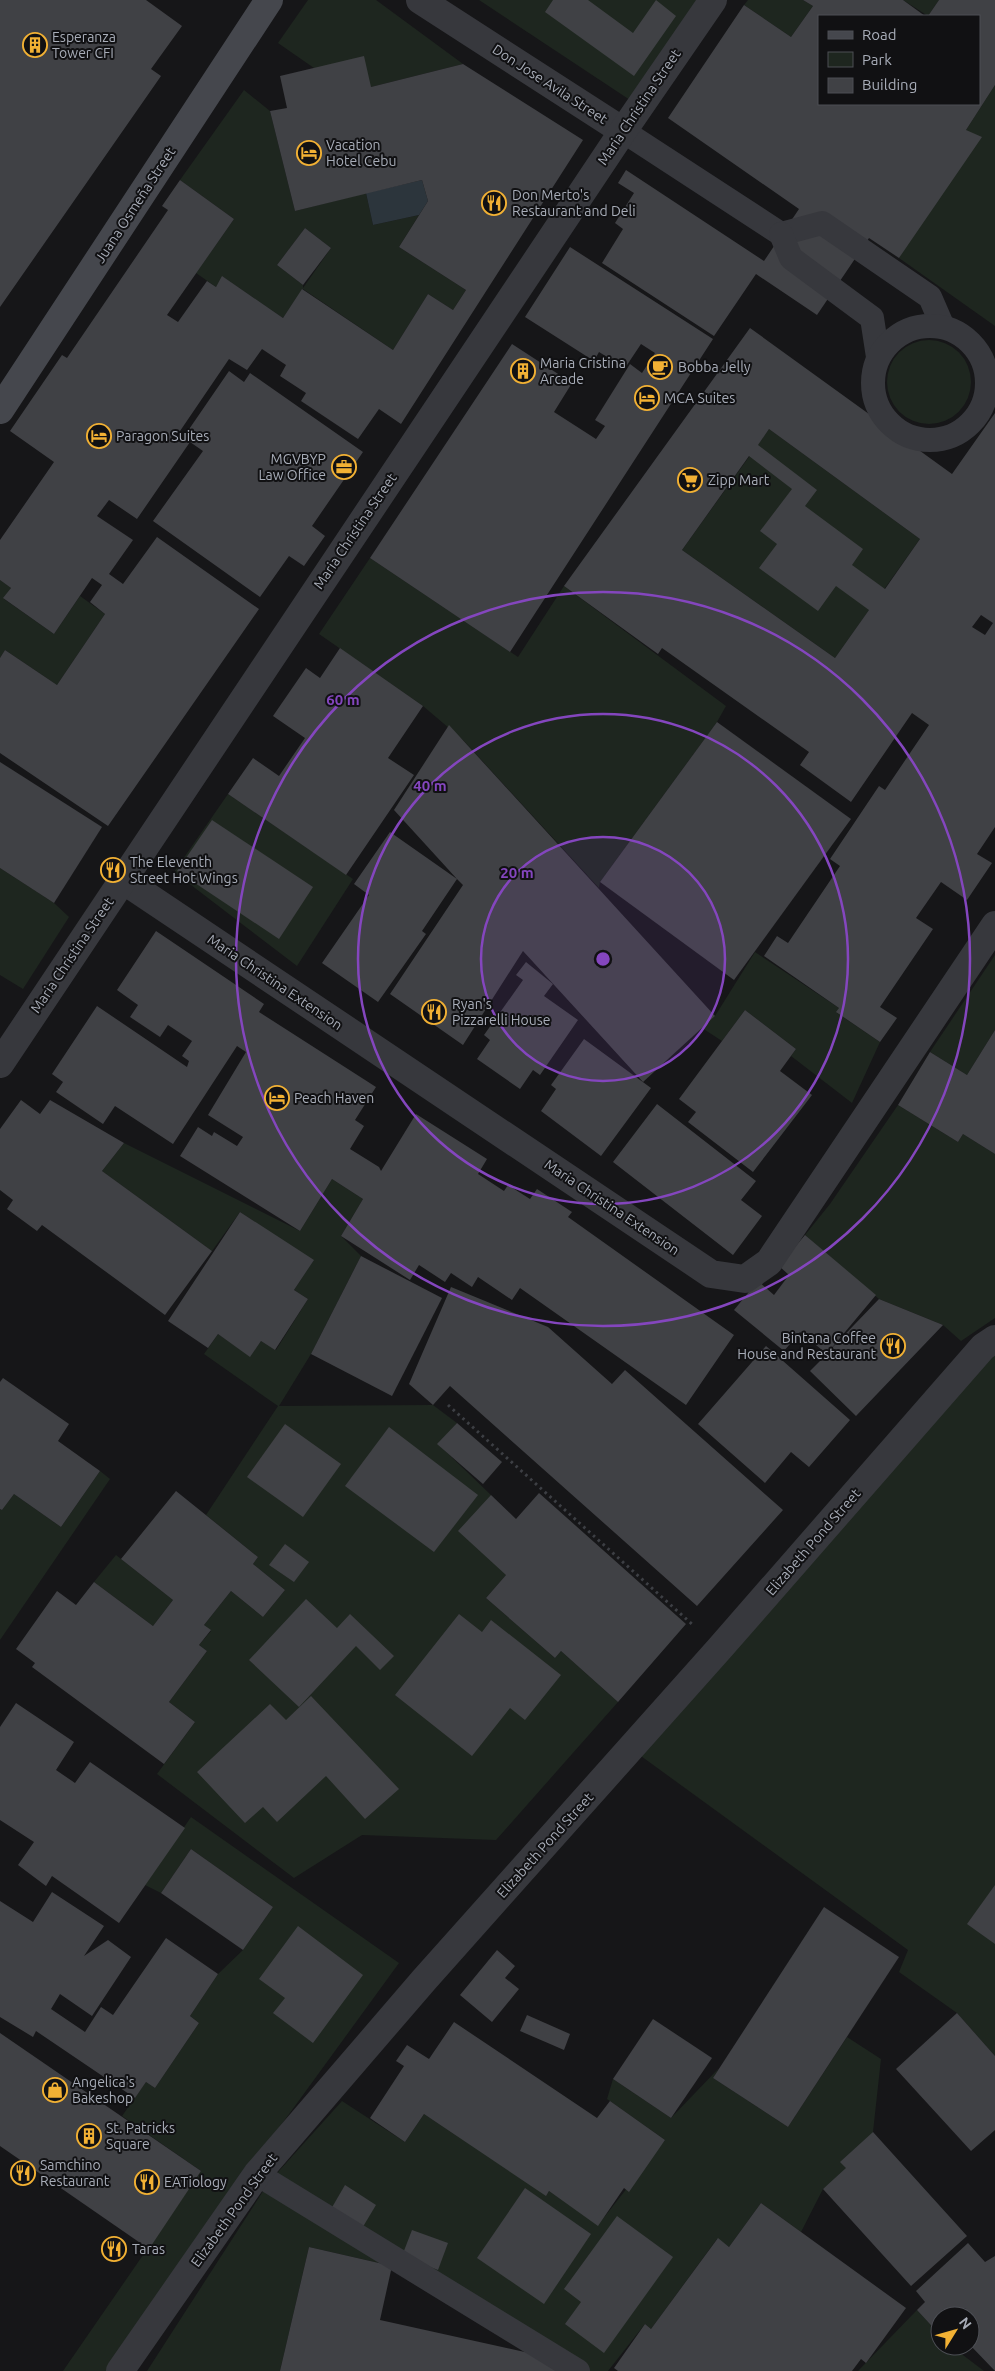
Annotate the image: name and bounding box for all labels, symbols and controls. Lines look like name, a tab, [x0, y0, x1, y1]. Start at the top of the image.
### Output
legend	[818, 15, 980, 105]
text: Road	[862, 26, 897, 43]
place label: Esperanza Tower CFI	[52, 29, 116, 61]
building icon: Esperanza Tower CFI	[22, 32, 48, 58]
street label: Don Jose Avila Street	[490, 41, 611, 127]
street label: Maria Christina Street	[594, 46, 684, 168]
text: Park	[862, 51, 892, 68]
text: Building	[862, 76, 917, 93]
place label: Vacation Hotel Cebu	[326, 137, 397, 169]
hotel icon: Vacation Hotel Cebu	[296, 140, 322, 166]
street label: Juana Osmeña Street	[92, 144, 179, 266]
place label: Don Merto's Restaurant and Deli	[512, 187, 636, 219]
restaurant icon: Don Merto's Restaurant and Deli	[481, 190, 507, 216]
cafe icon: Bobba Jelly	[647, 354, 673, 380]
place label: Maria Cristina Arcade	[540, 355, 626, 387]
building icon: Maria Cristina Arcade	[510, 358, 536, 384]
place label: Bobba Jelly	[678, 359, 751, 375]
hotel icon: MCA Suites	[634, 385, 660, 411]
place label: MCA Suites	[664, 390, 735, 406]
hotel icon: Paragon Suites	[86, 423, 112, 449]
place label: Paragon Suites	[116, 428, 209, 444]
place label: MGVBYP Law Office	[258, 451, 326, 483]
office icon: MGVBYP Law Office	[331, 454, 357, 480]
supermarket icon: Zipp Mart	[677, 467, 703, 493]
street label: Maria Christina Street	[310, 470, 400, 592]
place label: Zipp Mart	[708, 472, 770, 488]
text: 60 m	[326, 691, 360, 708]
text: 40 m	[413, 777, 447, 794]
place label: The Eleventh Street Hot Wings	[130, 854, 238, 886]
restaurant icon: The Eleventh Street Hot Wings	[100, 857, 126, 883]
text: 20 m	[500, 864, 534, 881]
street label: Maria Christina Street	[27, 894, 117, 1016]
street label: Maria Christina Extension	[205, 931, 345, 1033]
centre of rings	[594, 950, 612, 968]
place label: Ryan's Pizzarelli House	[452, 996, 551, 1028]
restaurant icon: Ryan's Pizzarelli House	[421, 999, 447, 1025]
hotel icon: Peach Haven	[264, 1085, 290, 1111]
place label: Peach Haven	[294, 1090, 374, 1106]
street label: Maria Christina Extension	[542, 1156, 682, 1258]
place label: Bintana Coffee House and Restaurant	[737, 1330, 876, 1362]
restaurant icon: Bintana Coffee House and Restaurant	[880, 1333, 906, 1359]
street label: Elizabeth Pond Street	[762, 1485, 864, 1599]
street label: Elizabeth Pond Street	[494, 1789, 597, 1901]
place label: Angelica's Bakeshop	[72, 2074, 135, 2106]
shop icon: Angelica's Bakeshop	[42, 2077, 68, 2103]
place label: St. Patricks Square	[106, 2120, 175, 2152]
building icon: St. Patricks Square	[76, 2123, 102, 2149]
street label: Elizabeth Pond Street	[188, 2150, 281, 2270]
place label: Samchino Restaurant	[40, 2157, 110, 2189]
restaurant icon: Samchino Restaurant	[10, 2160, 36, 2186]
restaurant icon: EATiology	[134, 2169, 160, 2195]
place label: EATiology	[164, 2174, 227, 2190]
restaurant icon: Taras	[101, 2236, 127, 2262]
place label: Taras	[132, 2241, 165, 2257]
north arrow	[930, 2306, 980, 2356]
text: N	[956, 2314, 975, 2332]

